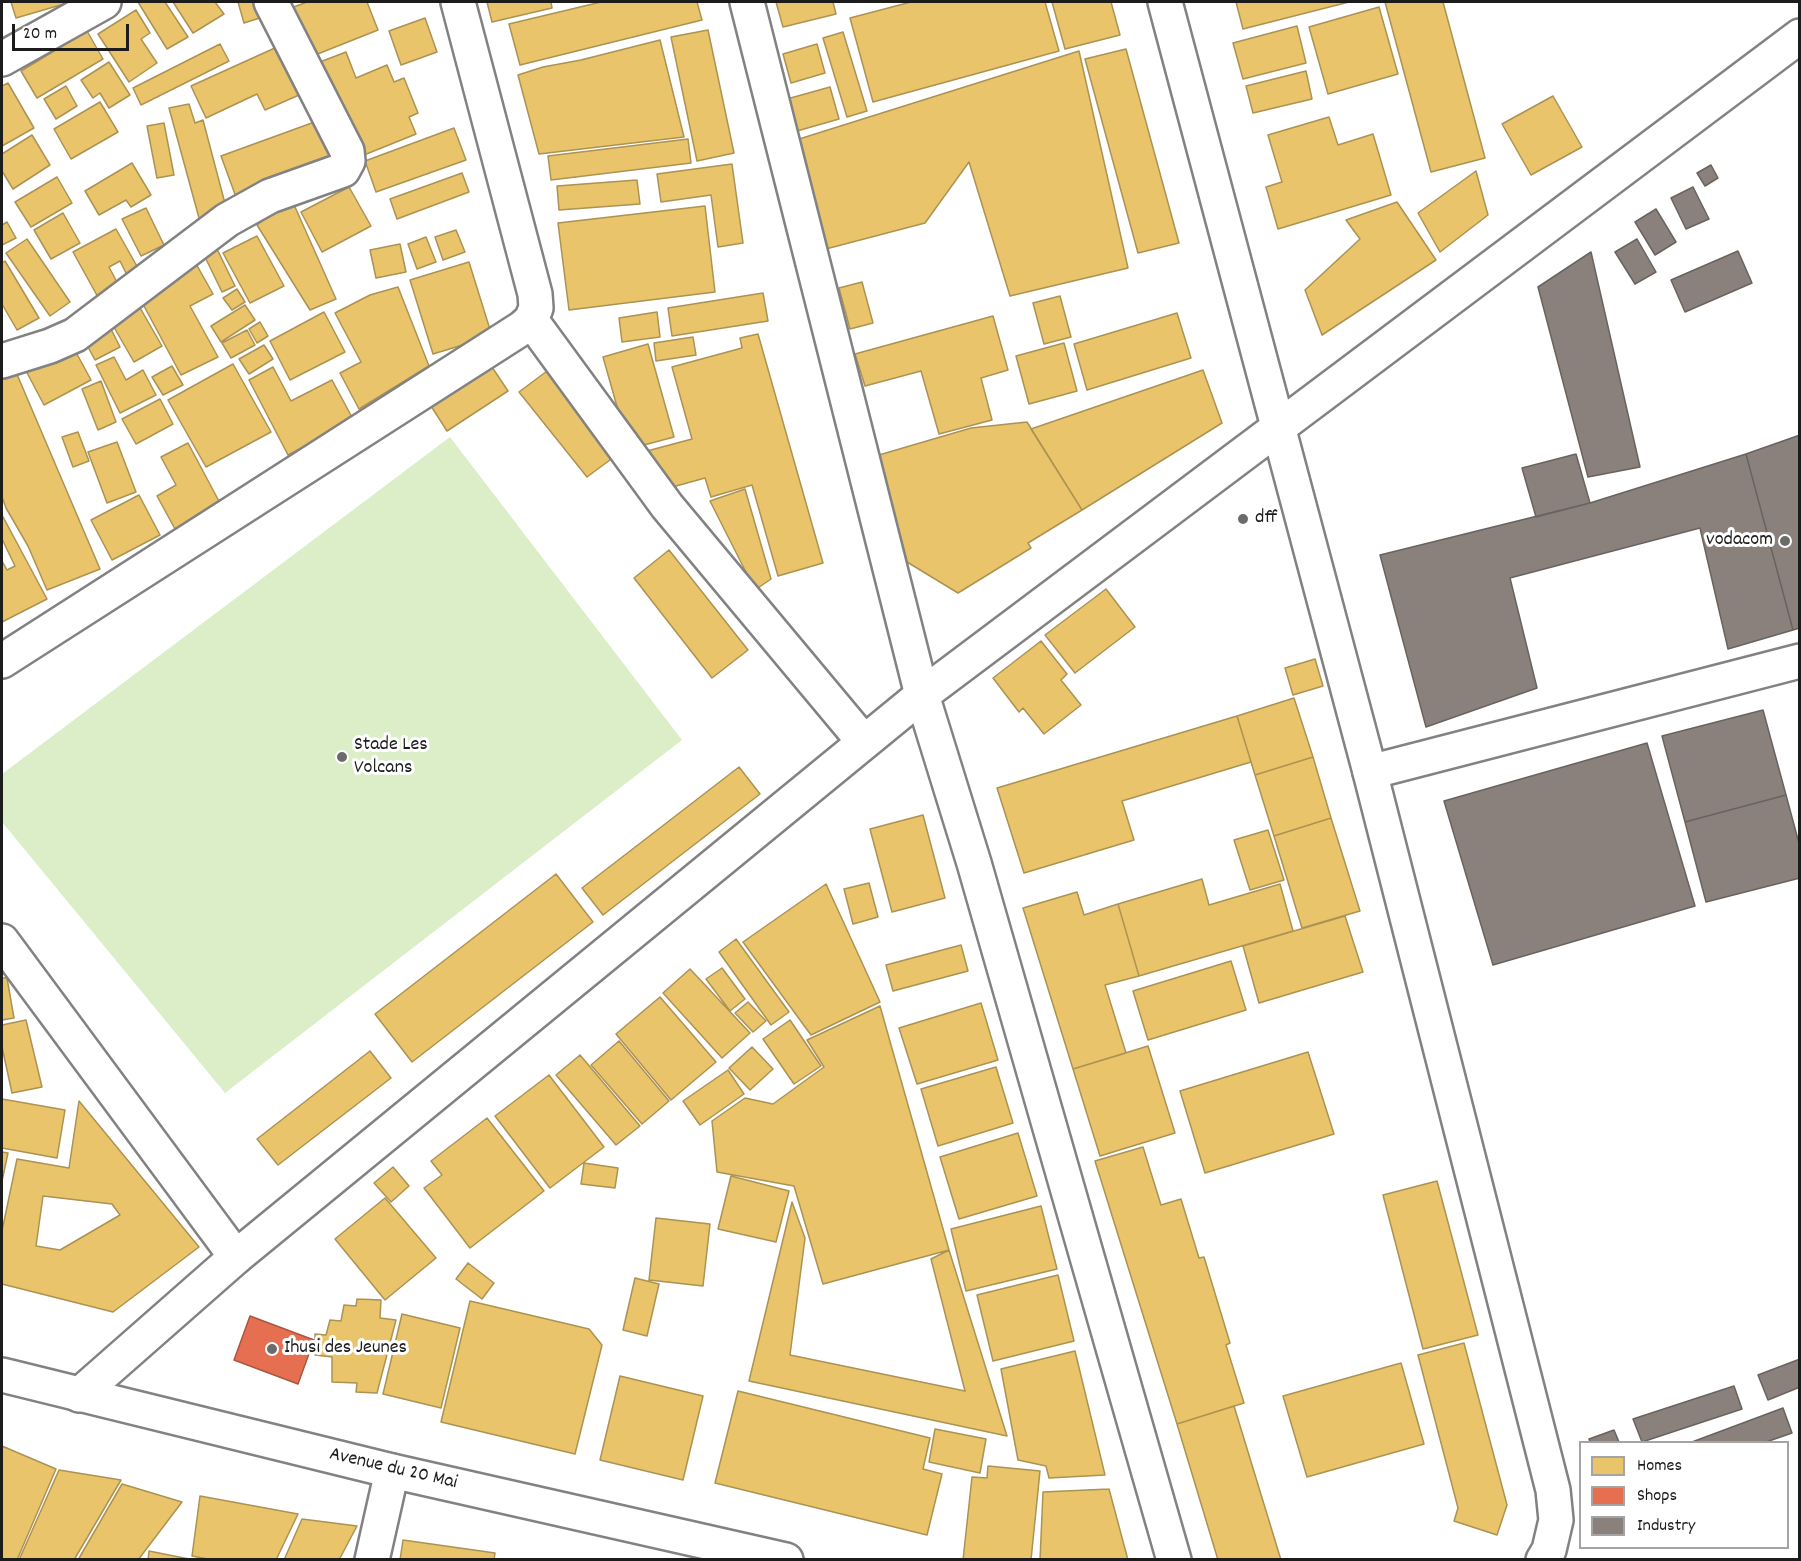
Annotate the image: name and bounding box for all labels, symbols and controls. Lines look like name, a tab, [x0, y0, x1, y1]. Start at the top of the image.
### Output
scale bar	[15, 12, 132, 50]
text: 20 m	[23, 22, 57, 47]
place label: dff	[1255, 507, 1278, 531]
marker: dff	[1236, 512, 1250, 526]
place label: vodacom	[1706, 529, 1773, 553]
marker: vodacom	[1778, 534, 1792, 548]
place label: Stade Les Volcans	[354, 734, 428, 781]
marker: Stade Les Volcans	[335, 750, 349, 764]
place label: Ihusi des Jeunes	[284, 1337, 407, 1361]
marker: Ihusi des Jeunes	[265, 1342, 279, 1356]
legend	[1579, 1441, 1789, 1549]
street label: Avenue du 20 Mai	[327, 1444, 459, 1496]
text: Homes	[1637, 1454, 1682, 1479]
text: Shops	[1637, 1484, 1677, 1509]
text: Industry	[1637, 1514, 1695, 1539]

